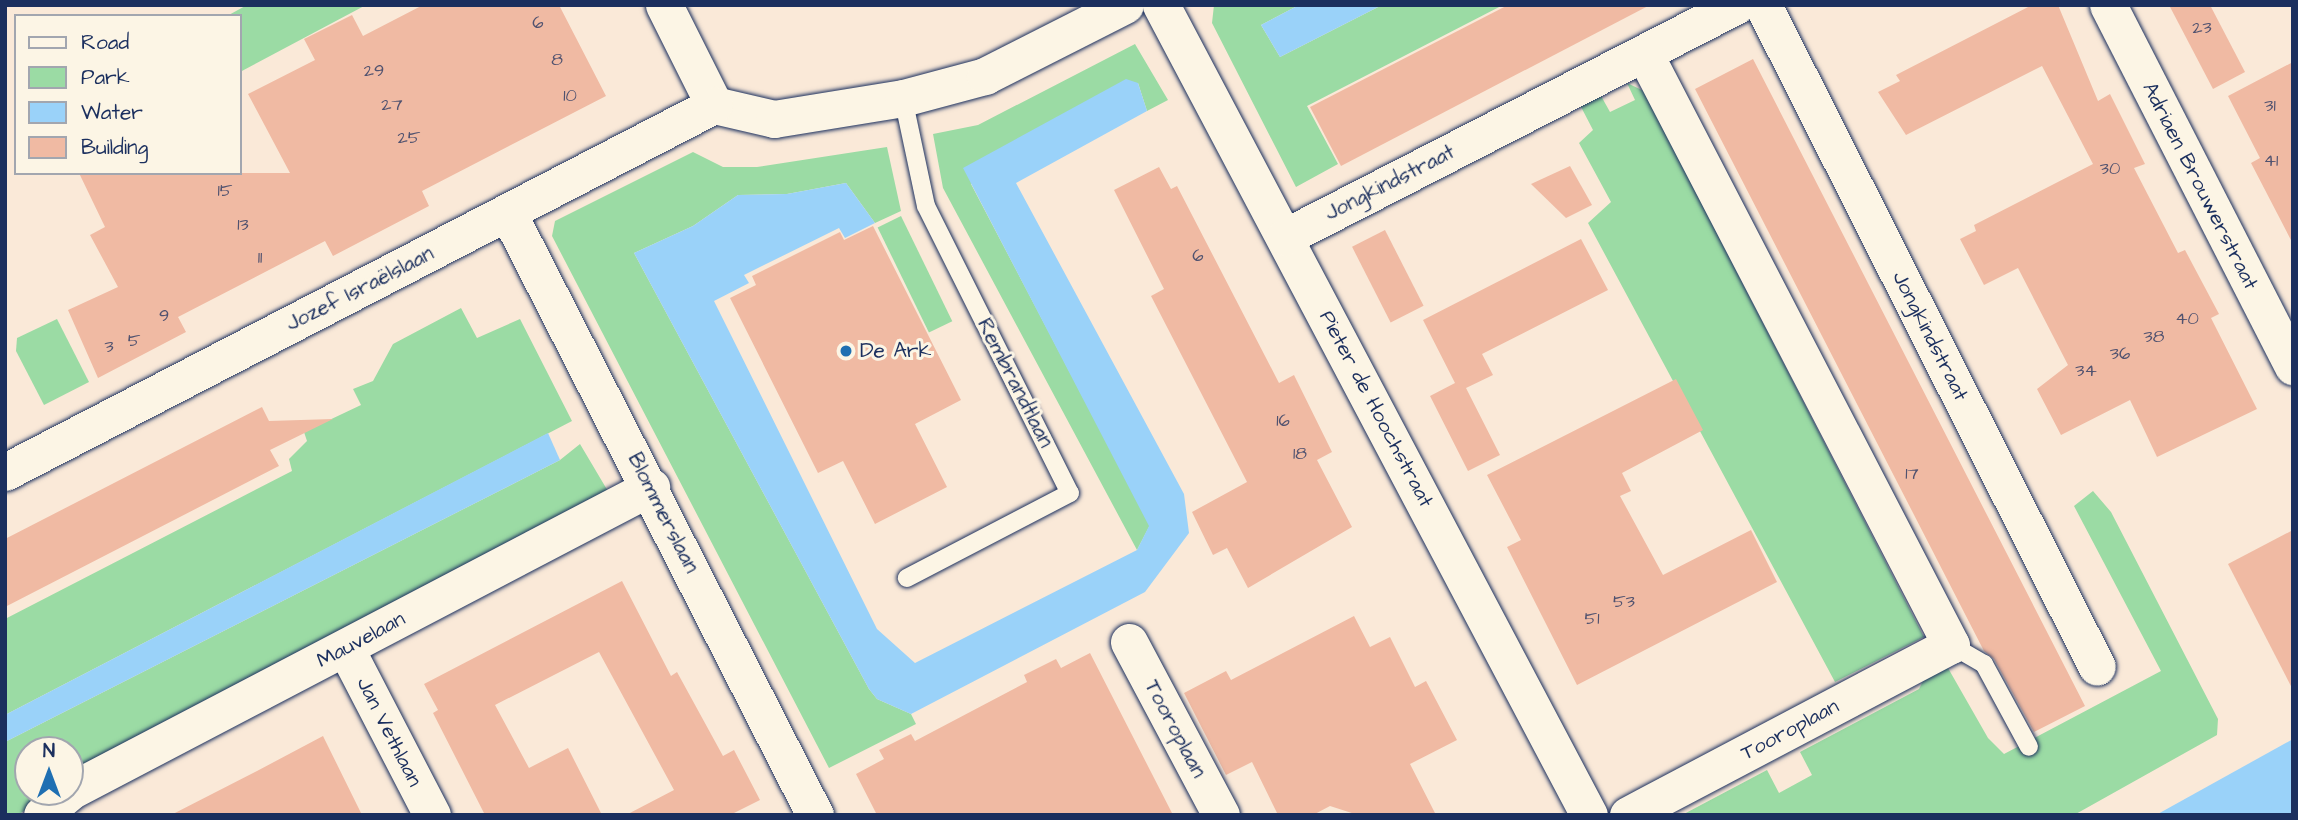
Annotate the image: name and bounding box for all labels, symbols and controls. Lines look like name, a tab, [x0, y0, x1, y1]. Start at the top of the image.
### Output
house number: 6	[532, 12, 544, 34]
legend	[14, 14, 242, 175]
house number: 23	[2192, 17, 2212, 39]
text: Road	[81, 28, 129, 57]
house number: 8	[551, 49, 563, 71]
house number: 29	[364, 60, 384, 82]
text: Park	[81, 63, 130, 92]
street label: Adriaen Brouwerstraat	[2137, 78, 2263, 294]
house number: 10	[563, 85, 577, 107]
house number: 27	[381, 94, 403, 116]
house number: 31	[2264, 95, 2276, 117]
text: Water	[81, 98, 143, 127]
house number: 25	[397, 127, 421, 149]
text: Building	[81, 133, 148, 162]
street label: Jongkindstraat	[1321, 140, 1459, 226]
house number: 41	[2264, 150, 2278, 172]
house number: 30	[2100, 158, 2120, 180]
house number: 15	[217, 180, 233, 202]
house number: 13	[237, 214, 249, 236]
street label: Jozef Israëlslaan	[282, 241, 438, 337]
house number: 6	[1192, 245, 1204, 267]
house number: 11	[258, 247, 262, 269]
street label: Jongkindstraat	[1887, 267, 1973, 405]
house number: 9	[159, 305, 169, 327]
street label: Pieter de Hoochstraat	[1314, 306, 1438, 512]
house number: 40	[2175, 308, 2199, 330]
street label: Rembrandtlaan	[972, 314, 1058, 452]
house number: 38	[2144, 326, 2164, 348]
house number: 5	[128, 330, 140, 352]
house number: 3	[104, 336, 114, 358]
place label: De Ark	[860, 338, 931, 364]
marker: De Ark	[838, 343, 854, 359]
house number: 36	[2110, 343, 2130, 365]
house number: 34	[2075, 360, 2097, 382]
house number: 16	[1276, 410, 1290, 432]
house number: 18	[1293, 443, 1307, 465]
street label: Blommerslaan	[622, 449, 704, 577]
house number: 17	[1905, 463, 1919, 485]
house number: 53	[1613, 591, 1635, 613]
street label: Mauvelaan	[313, 606, 409, 674]
house number: 51	[1584, 608, 1600, 630]
street label: Jan Vethlaan	[351, 673, 427, 791]
street label: Tooroplaan	[1139, 676, 1211, 782]
street label: Tooroplaan	[1737, 694, 1843, 766]
north arrow	[14, 736, 84, 806]
text: N	[43, 738, 55, 765]

